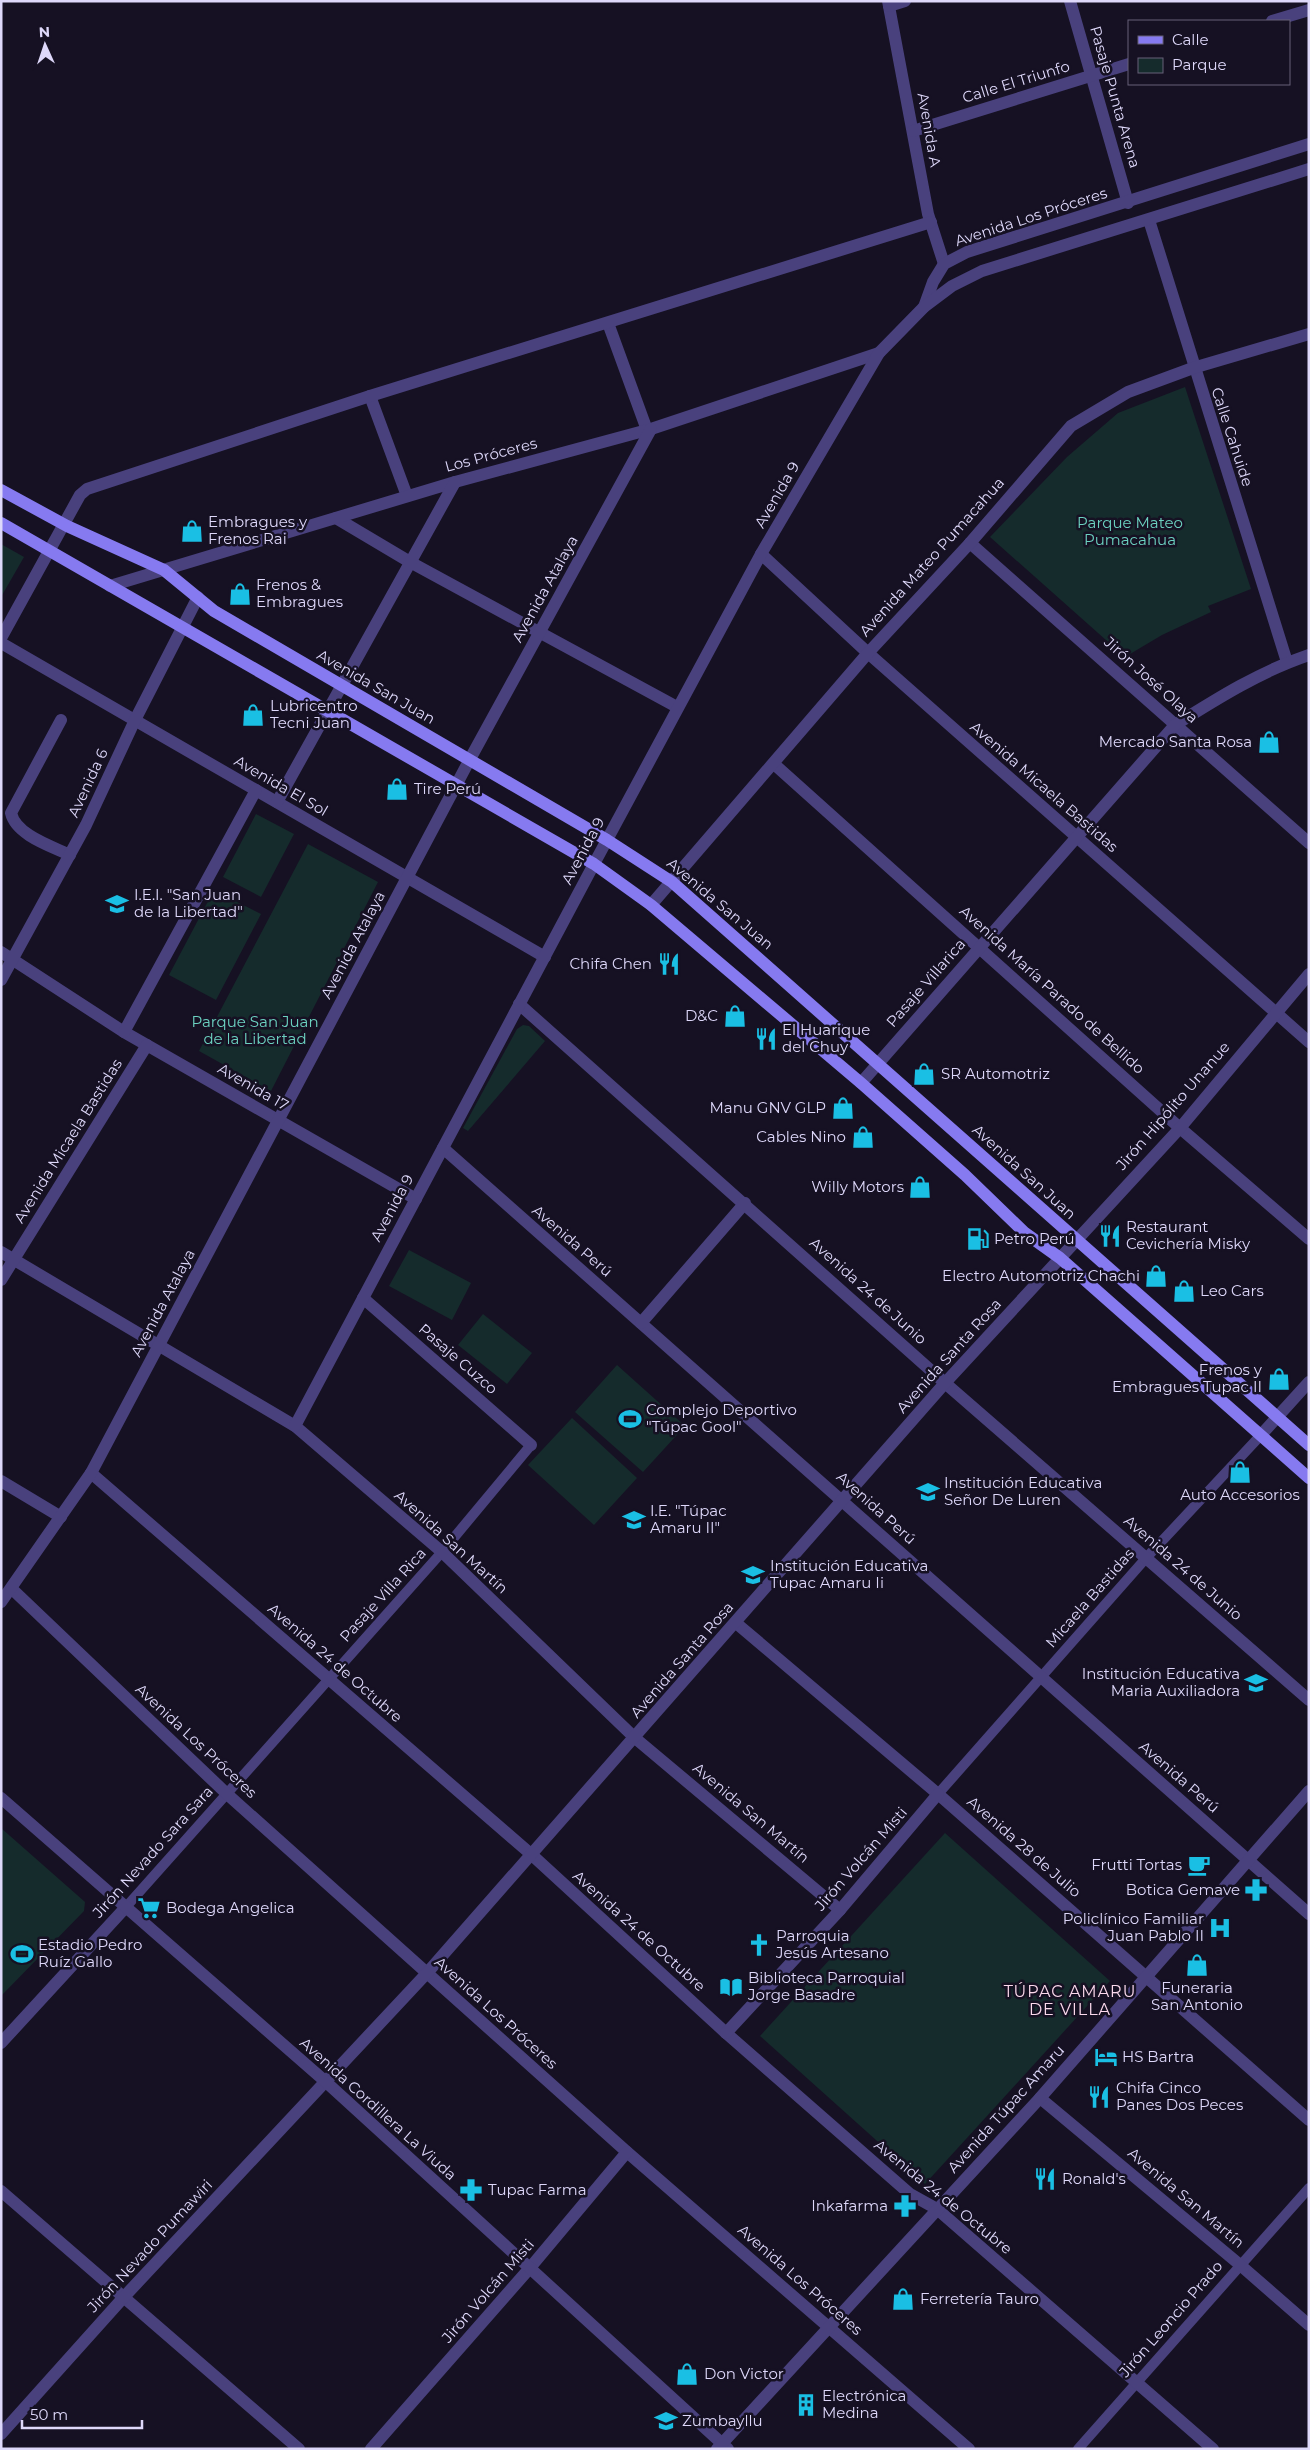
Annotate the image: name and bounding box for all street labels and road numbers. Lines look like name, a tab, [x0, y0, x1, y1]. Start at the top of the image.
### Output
street label: Pasaje Punta Arena	[1086, 24, 1145, 170]
street label: Calle El Triunfo	[960, 56, 1072, 107]
street label: Avenida A	[914, 91, 945, 169]
street label: Avenida Los Próceres	[952, 183, 1109, 250]
street label: Calle Cahuide	[1207, 385, 1257, 489]
street label: Los Próceres	[443, 433, 539, 476]
street label: Avenida 9	[750, 458, 803, 531]
street label: Avenida Mateo Pumacahua	[855, 473, 1008, 640]
street label: Avenida Atalaya	[507, 532, 582, 645]
street label: Jirón José Olaya	[1100, 632, 1202, 727]
street label: Avenida San Juan	[314, 645, 439, 728]
street label: Avenida Micaela Bastidas	[966, 717, 1122, 856]
street label: Avenida 6	[63, 745, 112, 820]
street label: Avenida El Sol	[231, 751, 332, 820]
street label: Avenida 9	[557, 814, 608, 888]
street label: Avenida San Juan	[663, 854, 777, 954]
street label: Avenida Atalaya	[316, 888, 389, 1002]
street label: Avenida María Parado de Bellido	[956, 901, 1149, 1078]
street label: Pasaje Villarica	[882, 935, 969, 1031]
street label: Jirón Hipólito Unanue	[1111, 1038, 1234, 1175]
street label: Avenida Micaela Bastidas	[9, 1055, 126, 1226]
street label: Avenida 17	[214, 1059, 292, 1115]
street label: Avenida San Juan	[968, 1120, 1080, 1223]
street label: Avenida 9	[366, 1171, 417, 1245]
street label: Avenida Perú	[528, 1201, 616, 1281]
street label: Avenida 24 de Junio	[806, 1233, 931, 1348]
street label: Avenida Atalaya	[126, 1246, 199, 1360]
street label: Avenida Santa Rosa	[892, 1294, 1005, 1417]
street label: Pasaje Cuzco	[415, 1319, 502, 1398]
street label: Avenida Perú	[833, 1467, 920, 1548]
street label: Avenida San Martín	[391, 1486, 512, 1598]
street label: Avenida 24 de Junio	[1120, 1511, 1246, 1624]
street label: Pasaje Villa Rica	[335, 1544, 430, 1646]
street label: Micaela Bastidas	[1041, 1544, 1138, 1651]
street label: Avenida Santa Rosa	[626, 1598, 737, 1722]
street label: Avenida 24 de Octubre	[264, 1599, 406, 1726]
street label: Avenida Los Próceres	[132, 1679, 261, 1802]
street label: Avenida Perú	[1135, 1737, 1223, 1817]
street label: Avenida San Martín	[689, 1758, 813, 1867]
street label: Jirón Nevado Sara Sara	[88, 1782, 217, 1922]
street label: Avenida 28 de Julio	[963, 1792, 1085, 1901]
street label: Jirón Volcán Misti	[810, 1803, 911, 1915]
street label: Avenida 24 de Octubre	[569, 1866, 710, 1995]
street label: Avenida Los Próceres	[431, 1952, 562, 2073]
street label: Avenida Cordillera La Viuda	[296, 2033, 461, 2184]
street label: Avenida Túpac Amaru	[943, 2041, 1068, 2177]
street label: Avenida 24 de Octubre	[871, 2135, 1016, 2258]
street label: Avenida San Martín	[1124, 2143, 1248, 2252]
street label: Jirón Nevado Pumawiri	[82, 2175, 216, 2317]
street label: Avenida Los Próceres	[734, 2220, 867, 2339]
street label: Jirón Volcán Misti	[437, 2235, 538, 2347]
street label: Jirón Leoncio Prado	[1114, 2257, 1226, 2382]

